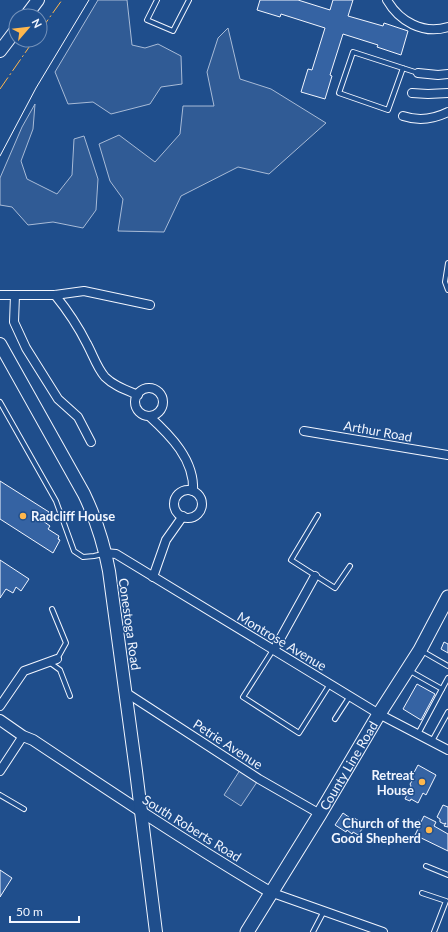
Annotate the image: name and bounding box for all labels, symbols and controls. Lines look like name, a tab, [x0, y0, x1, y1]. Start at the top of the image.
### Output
north arrow	[8, 8, 48, 48]
text: N	[30, 16, 45, 30]
street label: Arthur Road	[342, 417, 414, 445]
place label: Radcliff House	[31, 508, 115, 524]
marker: Radcliff House	[18, 511, 28, 521]
street label: Conestoga Road	[116, 577, 144, 671]
street label: Montrose Avenue	[234, 608, 330, 674]
street label: Petrie Avenue	[190, 716, 266, 772]
street label: County Line Road	[316, 718, 381, 813]
place label: Retreat House	[371, 767, 414, 798]
marker: Retreat House	[417, 777, 427, 787]
street label: South Roberts Road	[140, 791, 244, 865]
place label: Church of the Good Shepherd	[331, 815, 421, 846]
marker: Church of the Good Shepherd	[424, 825, 434, 835]
scale bar	[10, 898, 79, 924]
text: 50 m	[16, 904, 43, 919]

